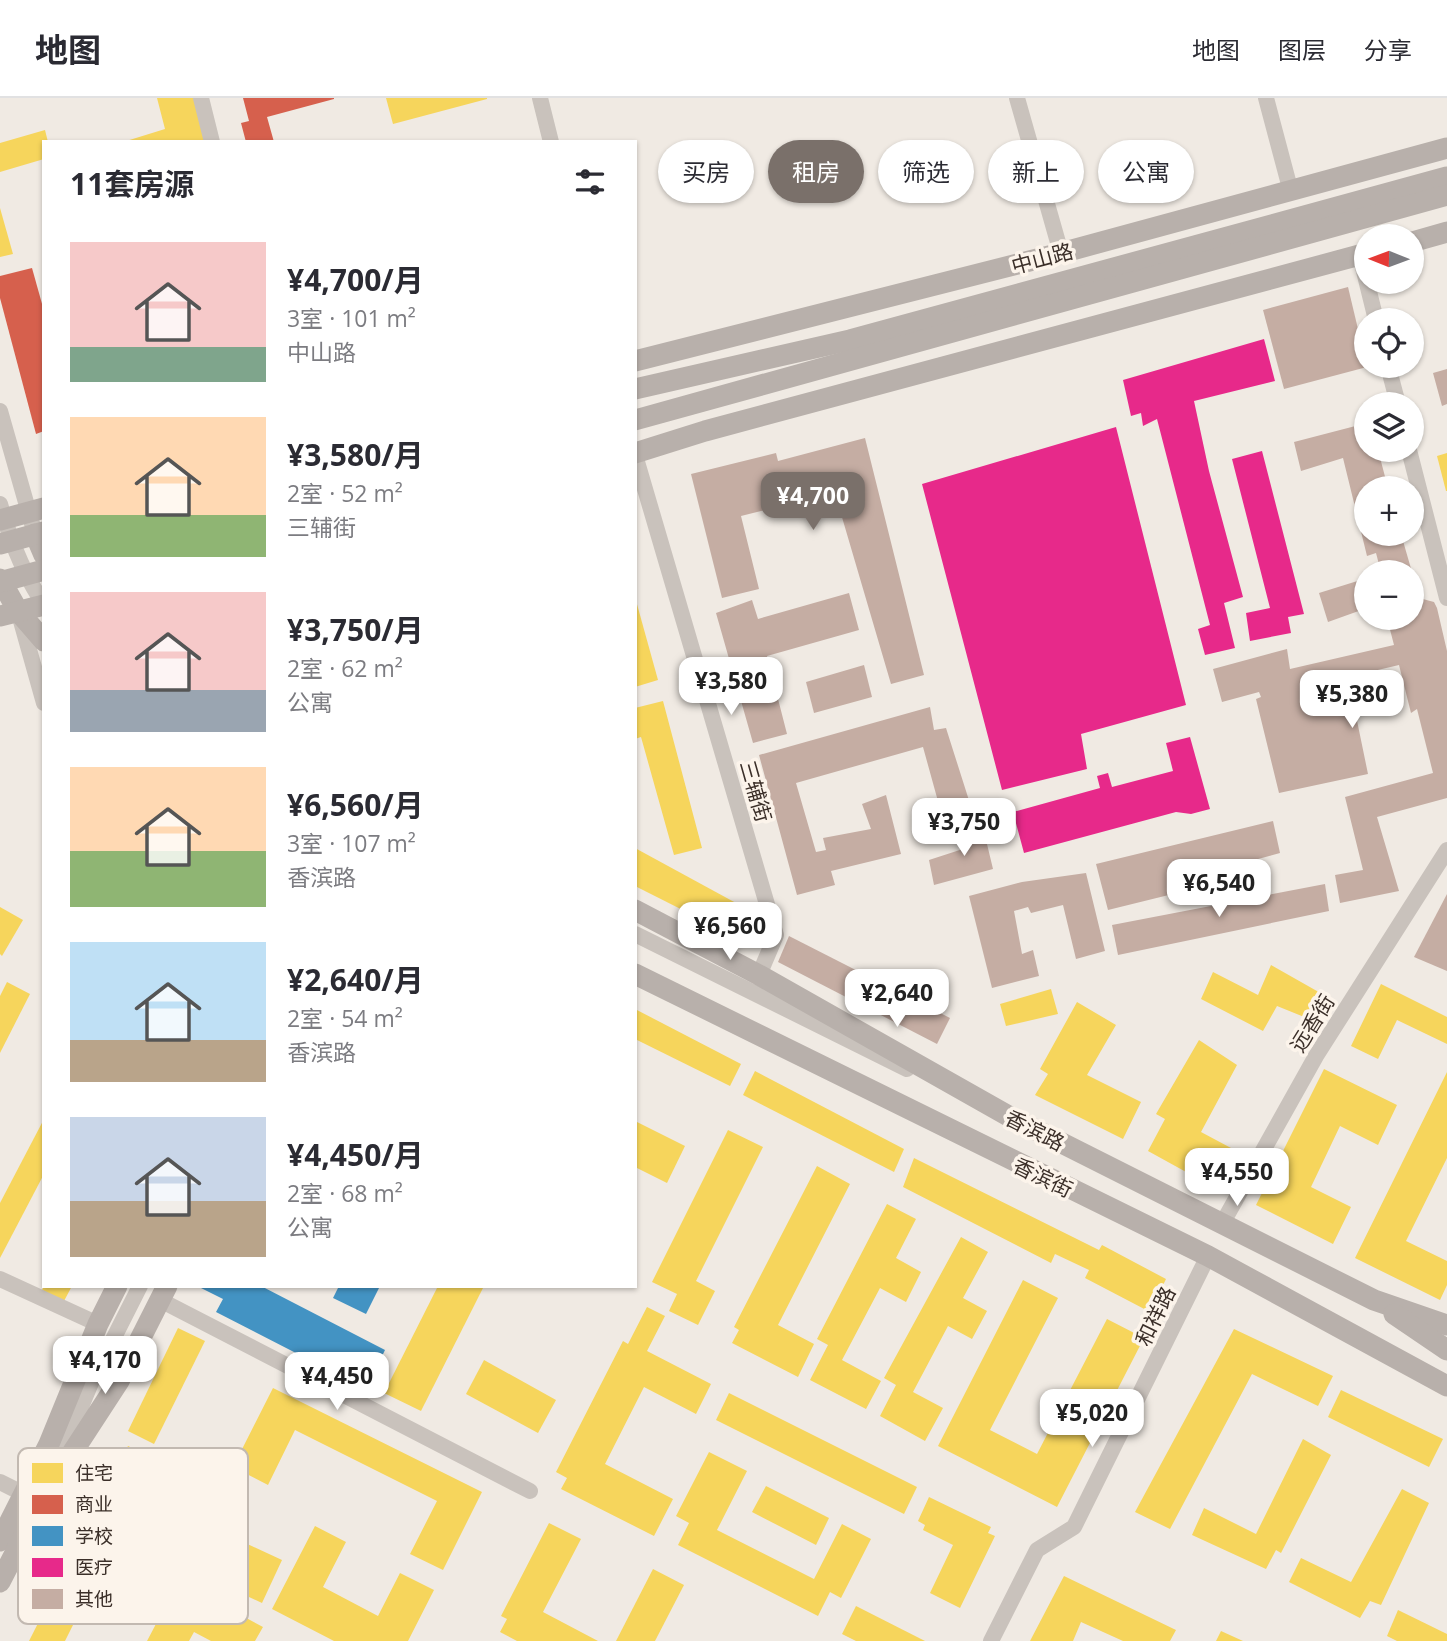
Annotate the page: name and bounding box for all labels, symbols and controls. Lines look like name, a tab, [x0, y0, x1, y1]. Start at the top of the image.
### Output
text: 地图	[35, 27, 101, 72]
text: 地图	[1192, 33, 1240, 66]
text: 图层	[1278, 33, 1326, 66]
text: 分享	[1364, 33, 1412, 66]
chip: 买房	[658, 140, 754, 203]
chip: 租房	[768, 140, 864, 203]
chip: 筛选	[878, 140, 974, 203]
chip: 新上	[988, 140, 1084, 203]
chip: 公寓	[1098, 140, 1194, 203]
text: 11套房源	[70, 163, 194, 204]
icon: filters	[571, 163, 609, 201]
north arrow	[1354, 224, 1424, 294]
map controls	[1354, 224, 1424, 630]
street label: 中山路	[1008, 236, 1076, 280]
text: ¥4,700/月	[287, 259, 424, 300]
icon: home	[126, 270, 210, 354]
text: 3室 · 101 m²	[287, 302, 416, 334]
button: locate	[1354, 308, 1424, 378]
text: 中山路	[287, 336, 356, 368]
button: layers	[1354, 392, 1424, 462]
text: ¥3,580/月	[287, 434, 424, 475]
icon: home	[126, 445, 210, 529]
pin: ¥4,700	[756, 472, 870, 532]
button: +	[1354, 476, 1424, 546]
text: 2室 · 52 m²	[287, 477, 403, 509]
text: ¥4,700	[777, 479, 849, 511]
text: 三辅街	[287, 511, 356, 543]
button: −	[1354, 560, 1424, 630]
text: ¥3,750/月	[287, 609, 424, 650]
icon: home	[126, 620, 210, 704]
text: 2室 · 62 m²	[287, 652, 403, 684]
pin: ¥3,580	[674, 658, 788, 717]
text: ¥3,580	[695, 664, 767, 696]
pin: ¥5,380	[1295, 670, 1409, 730]
text: ¥5,380	[1316, 677, 1388, 709]
text: 公寓	[287, 686, 333, 718]
street label: 三辅街	[734, 757, 778, 825]
text: ¥6,560/月	[287, 784, 424, 825]
icon: home	[126, 795, 210, 879]
pin: ¥3,750	[907, 798, 1021, 858]
text: ¥3,750	[928, 805, 1000, 837]
text: 3室 · 107 m²	[287, 827, 416, 859]
pin: ¥6,540	[1162, 860, 1276, 919]
text: 香滨路	[287, 861, 356, 893]
text: ¥6,540	[1183, 866, 1255, 898]
pin: ¥6,560	[673, 902, 787, 962]
text: ¥6,560	[694, 909, 766, 941]
text: ¥2,640/月	[287, 959, 424, 1000]
icon: home	[126, 970, 210, 1054]
pin: ¥2,640	[840, 970, 954, 1029]
text: ¥2,640	[861, 976, 933, 1008]
street label: 远香街	[1283, 989, 1341, 1057]
text: 2室 · 54 m²	[287, 1002, 403, 1034]
text: 香滨路	[287, 1036, 356, 1068]
street label: 香滨路	[1001, 1103, 1069, 1157]
text: ¥4,450/月	[287, 1134, 424, 1175]
icon: home	[126, 1145, 210, 1229]
pin: ¥4,550	[1180, 1148, 1294, 1208]
street label: 香滨街	[1009, 1151, 1077, 1203]
text: ¥4,550	[1201, 1155, 1273, 1187]
text: 2室 · 68 m²	[287, 1177, 403, 1209]
text: 公寓	[287, 1211, 333, 1243]
street label: 和祥路	[1129, 1282, 1181, 1350]
pin: ¥4,170	[48, 1336, 162, 1396]
text: ¥4,170	[69, 1343, 141, 1375]
pin: ¥4,450	[280, 1352, 394, 1412]
text: ¥4,450	[301, 1359, 373, 1391]
pin: ¥5,020	[1035, 1390, 1149, 1449]
text: ¥5,020	[1056, 1396, 1128, 1428]
legend	[18, 1448, 248, 1624]
text: 住宅	[75, 1460, 113, 1486]
text: 商业	[75, 1491, 113, 1517]
text: 学校	[75, 1523, 113, 1549]
text: 医疗	[75, 1554, 113, 1580]
text: 其他	[75, 1586, 113, 1612]

